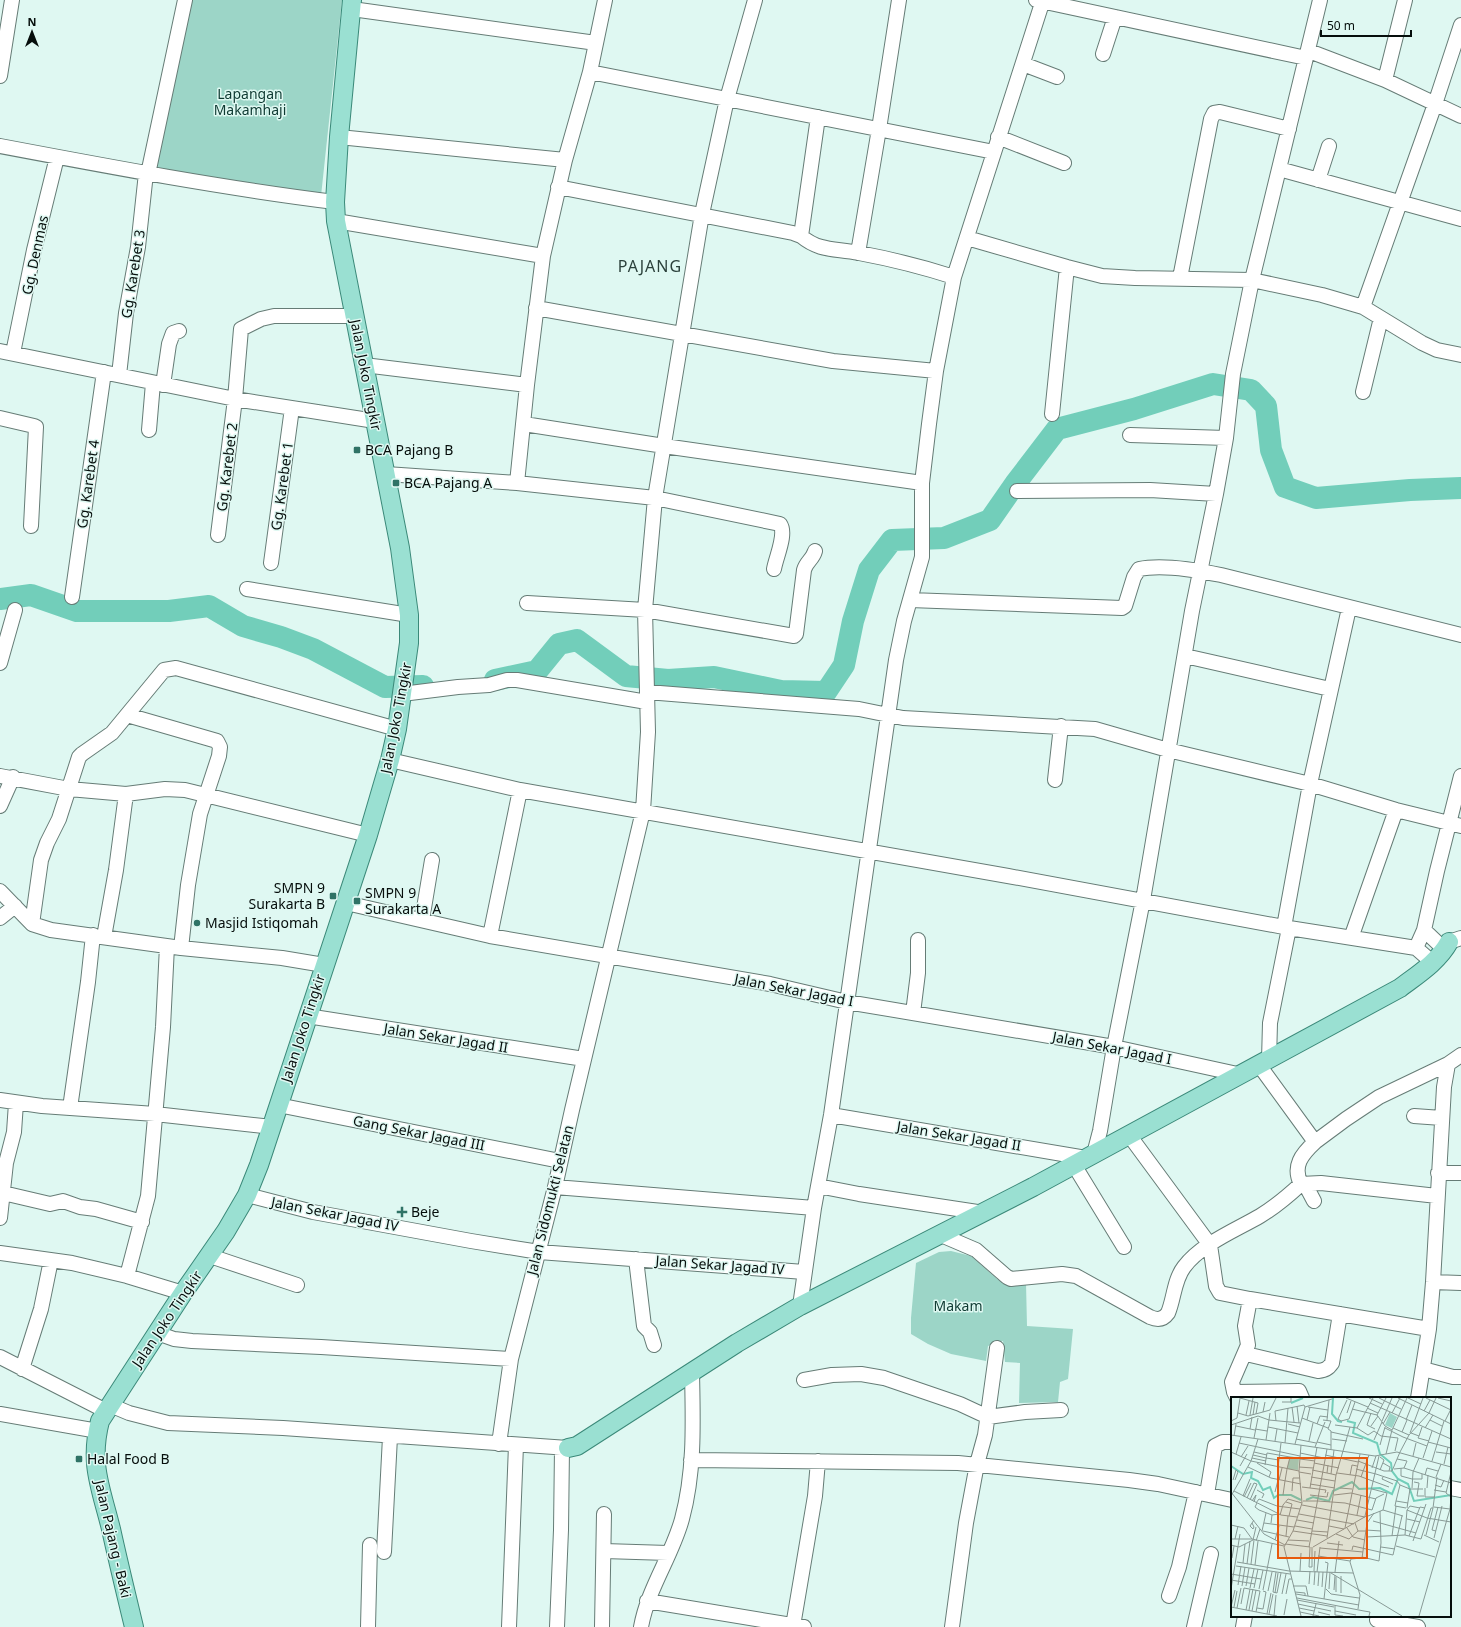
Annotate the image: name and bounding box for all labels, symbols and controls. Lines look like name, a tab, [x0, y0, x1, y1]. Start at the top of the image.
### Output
north arrow	[12, 12, 52, 52]
scale bar	[1321, 12, 1411, 38]
text: N	[28, 14, 36, 29]
text: 50 m	[1327, 17, 1355, 34]
park label: Lapangan Makamhaji	[214, 84, 286, 119]
street label: Gg. Denmas	[17, 213, 52, 296]
street label: Gg. Karebet 3	[116, 228, 149, 320]
district label: PAJANG	[618, 255, 682, 277]
street label: Jalan Joko Tingkir	[346, 316, 387, 432]
street label: Gg. Karebet 2	[212, 421, 241, 512]
street label: Gg. Karebet 4	[72, 438, 103, 529]
street label: Gg. Karebet 1	[266, 440, 297, 531]
place label: BCA Pajang B	[365, 440, 453, 459]
marker: BCA Pajang B	[352, 445, 362, 455]
place label: BCA Pajang A	[404, 473, 492, 492]
marker: BCA Pajang A	[391, 478, 401, 488]
street label: Jalan Joko Tingkir	[375, 660, 416, 777]
place label: SMPN 9 Surakarta B	[249, 878, 325, 913]
place label: SMPN 9 Surakarta A	[365, 883, 441, 918]
marker: SMPN 9 Surakarta B	[328, 891, 338, 901]
marker: SMPN 9 Surakarta A	[352, 896, 362, 906]
place label: Masjid Istiqomah	[205, 913, 319, 932]
marker: Masjid Istiqomah	[192, 918, 202, 928]
street label: Jalan Sekar Jagad I	[731, 968, 855, 1010]
street label: Jalan Joko Tingkir	[275, 971, 329, 1086]
street label: Jalan Sekar Jagad II	[381, 1018, 510, 1057]
street label: Jalan Sekar Jagad I	[1049, 1026, 1173, 1068]
street label: Gang Sekar Jagad III	[352, 1110, 487, 1155]
street label: Jalan Sekar Jagad II	[894, 1116, 1023, 1155]
street label: Jalan Sidomukti Selatan	[521, 1123, 577, 1279]
street label: Jalan Sekar Jagad IV	[268, 1191, 401, 1235]
place label: Beje	[411, 1202, 440, 1221]
marker: Beje	[396, 1206, 408, 1218]
street label: Jalan Sekar Jagad IV	[653, 1250, 786, 1279]
street label: Jalan Joko Tingkir	[126, 1266, 206, 1372]
park label: Makam	[934, 1296, 982, 1315]
inset map	[1231, 1397, 1451, 1617]
place label: Halal Food B	[87, 1449, 170, 1468]
marker: Halal Food B	[74, 1454, 84, 1464]
street label: Jalan Pajang - Baki	[90, 1476, 136, 1600]

